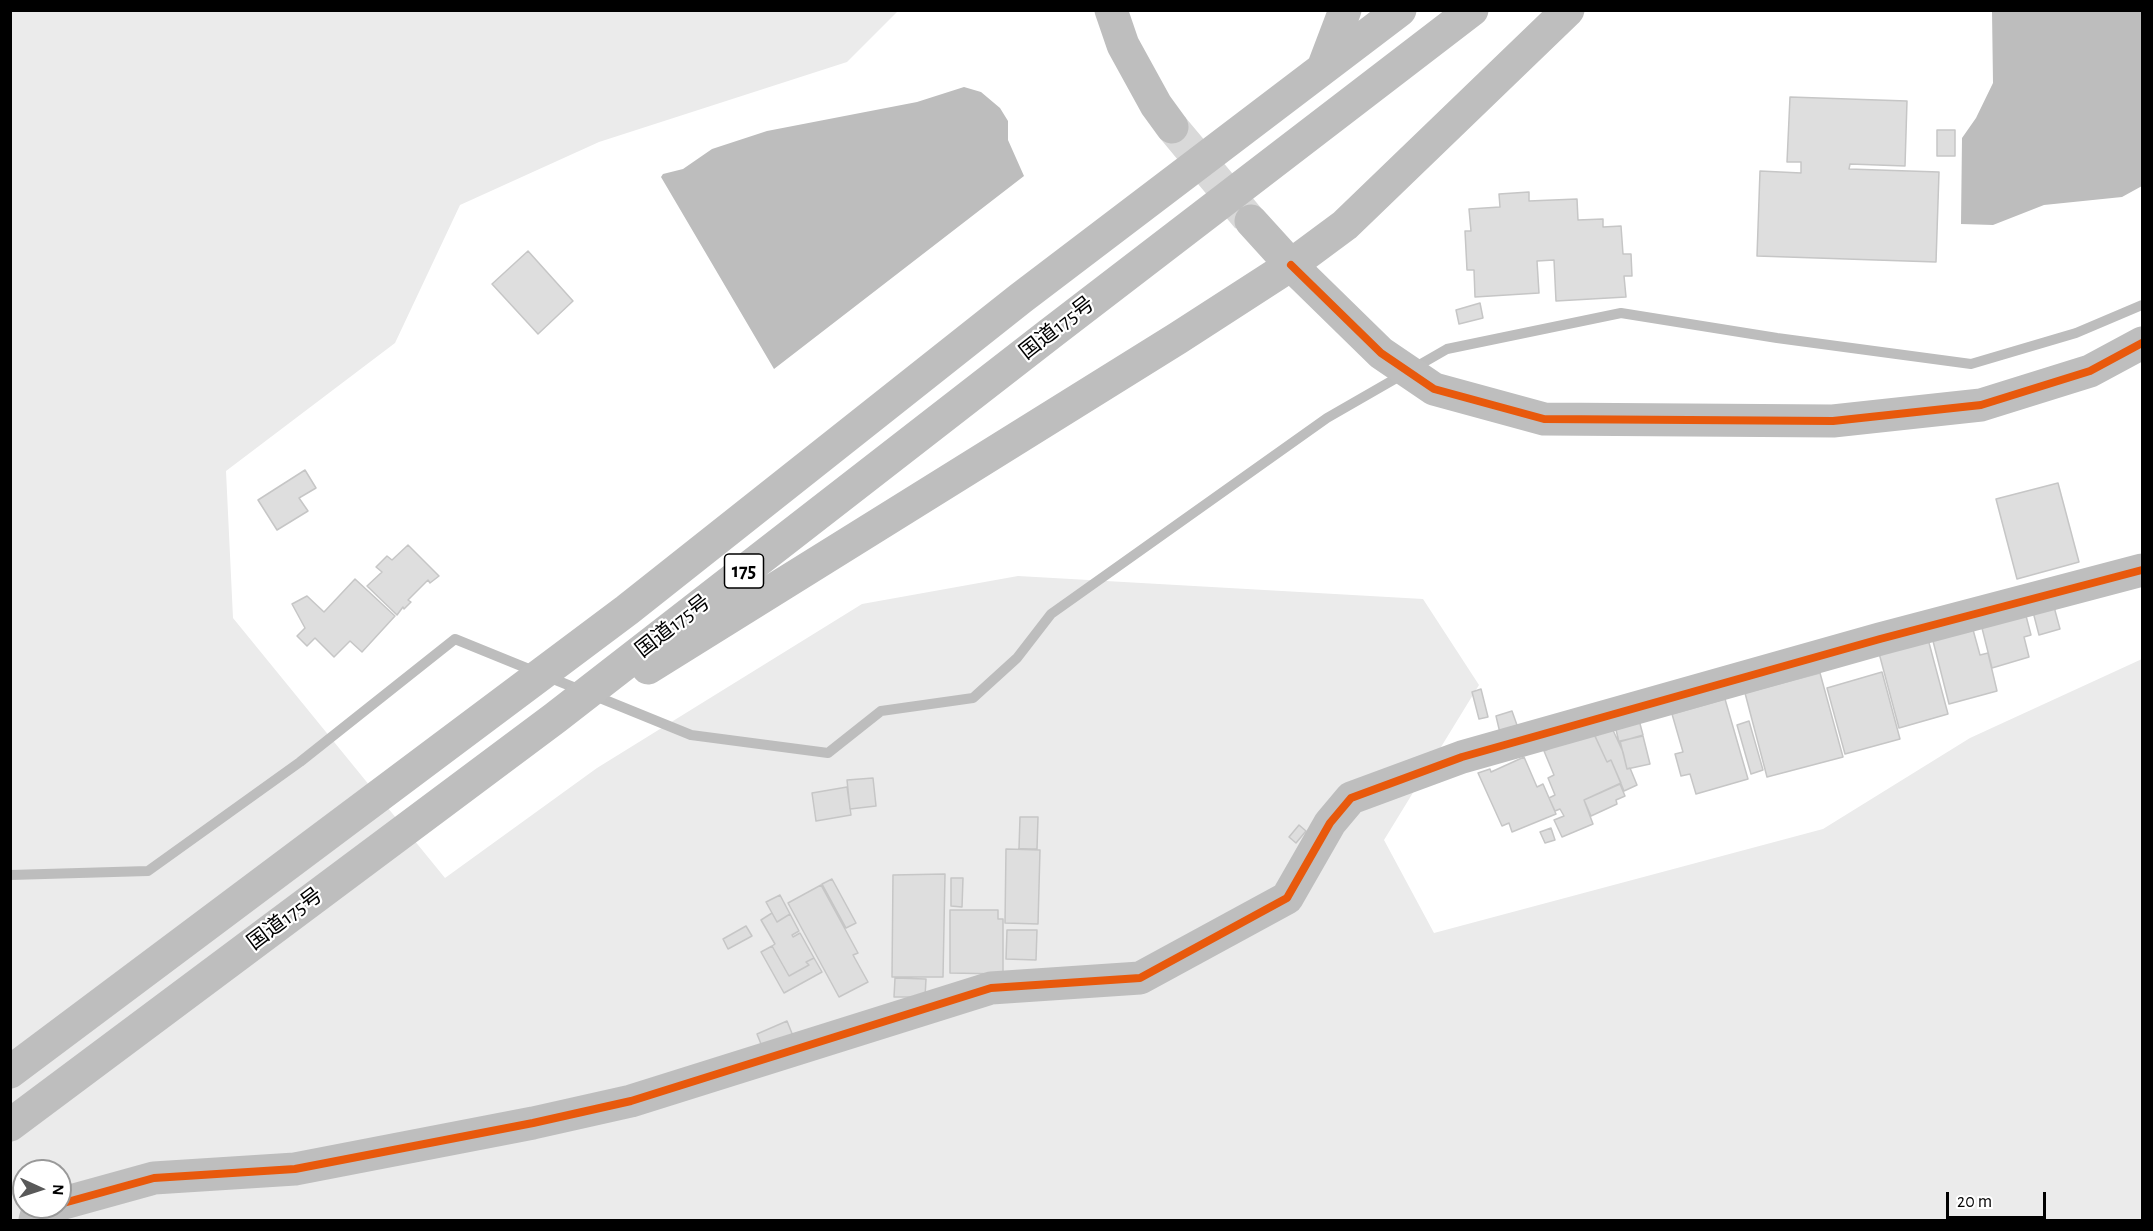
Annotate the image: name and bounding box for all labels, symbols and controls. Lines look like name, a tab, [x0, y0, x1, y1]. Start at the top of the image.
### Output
street label: 国道175号	[1015, 291, 1099, 365]
road number: 175	[724, 554, 764, 588]
street label: 国道175号	[631, 589, 715, 663]
street label: 国道175号	[242, 883, 328, 955]
north arrow	[12, 1159, 72, 1219]
scale bar	[1949, 1180, 2050, 1218]
text: N	[50, 1184, 66, 1196]
text: 20 m	[1957, 1193, 1992, 1211]

